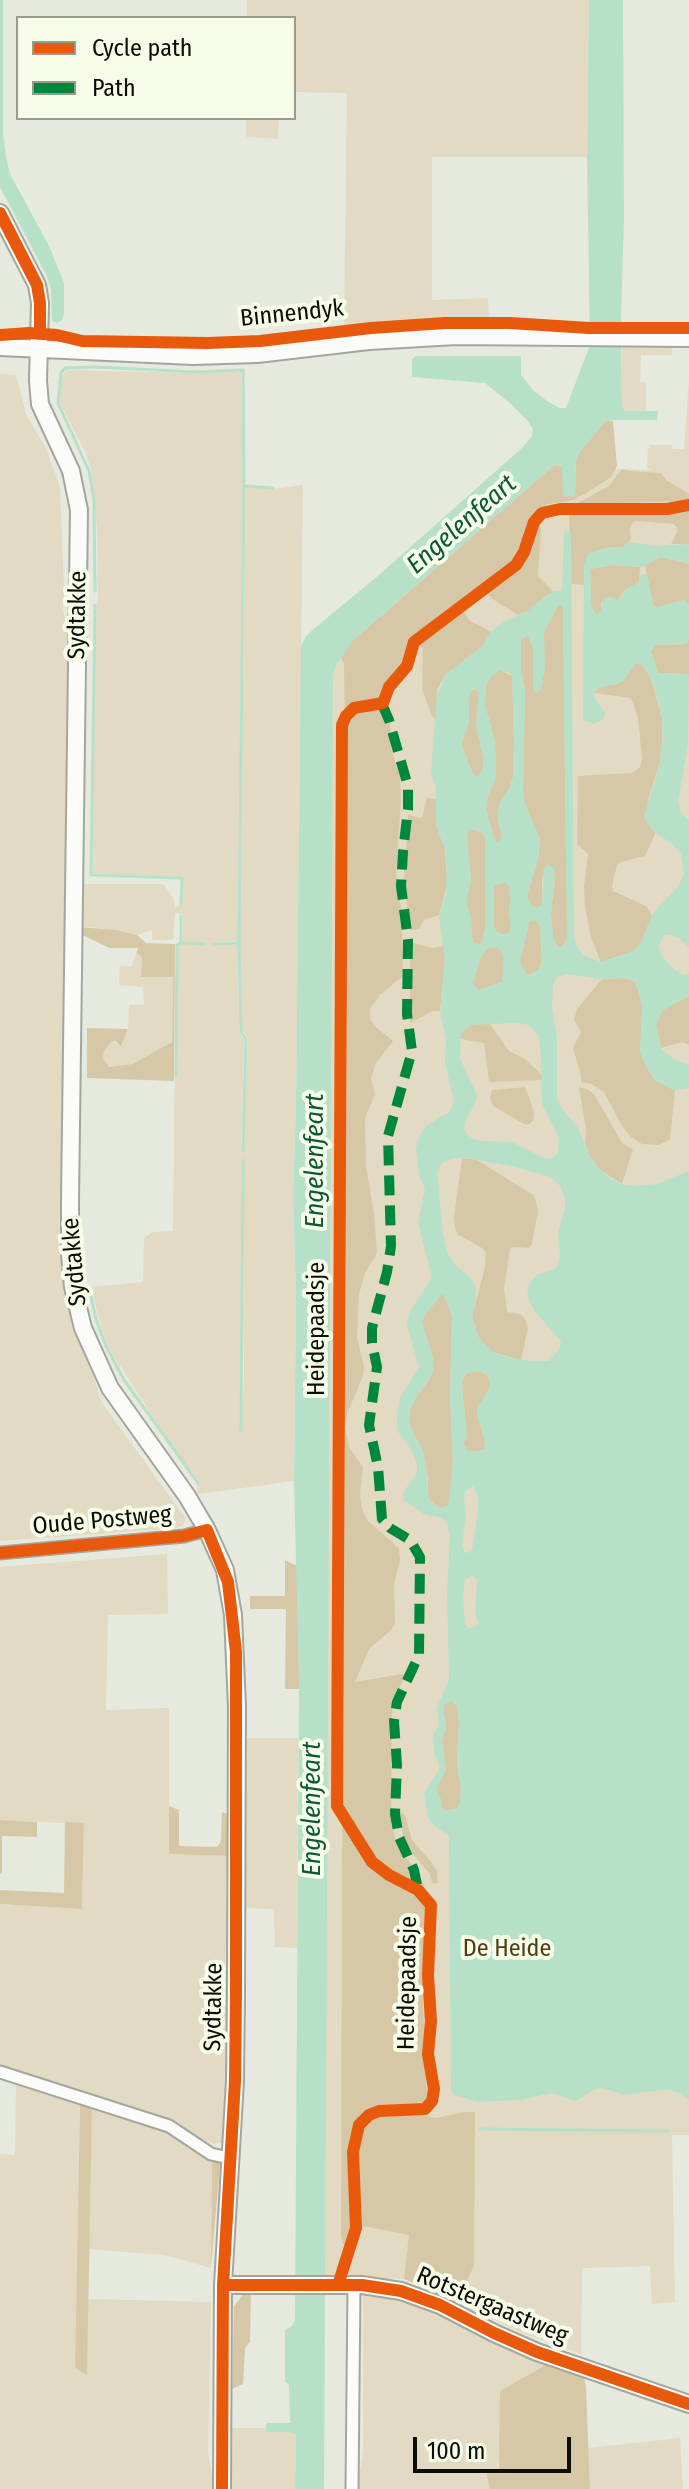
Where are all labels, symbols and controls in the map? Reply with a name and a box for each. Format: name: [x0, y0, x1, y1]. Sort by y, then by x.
legend: [16, 16, 296, 120]
text: Cycle path: [92, 34, 192, 62]
text: Path: [92, 74, 136, 102]
street label: Binnendyk: [239, 294, 345, 334]
water label: Engelenfeart: [401, 469, 523, 581]
street label: Sydtakke: [63, 570, 93, 660]
water label: Engelenfeart: [300, 1094, 332, 1228]
street label: Sydtakke: [57, 1217, 93, 1307]
street label: Heidepaadsje: [303, 1262, 331, 1396]
street label: Oude Postweg: [31, 1501, 173, 1541]
water label: Engelenfeart: [297, 1742, 329, 1876]
street label: Heidepaadsje: [392, 1916, 424, 2050]
park label: De Heide: [463, 1935, 551, 1963]
street label: Sydtakke: [199, 1962, 229, 2052]
street label: Rotstergaastweg: [412, 2261, 572, 2351]
scale bar: [417, 2421, 575, 2471]
text: 100 m: [427, 2437, 485, 2465]

